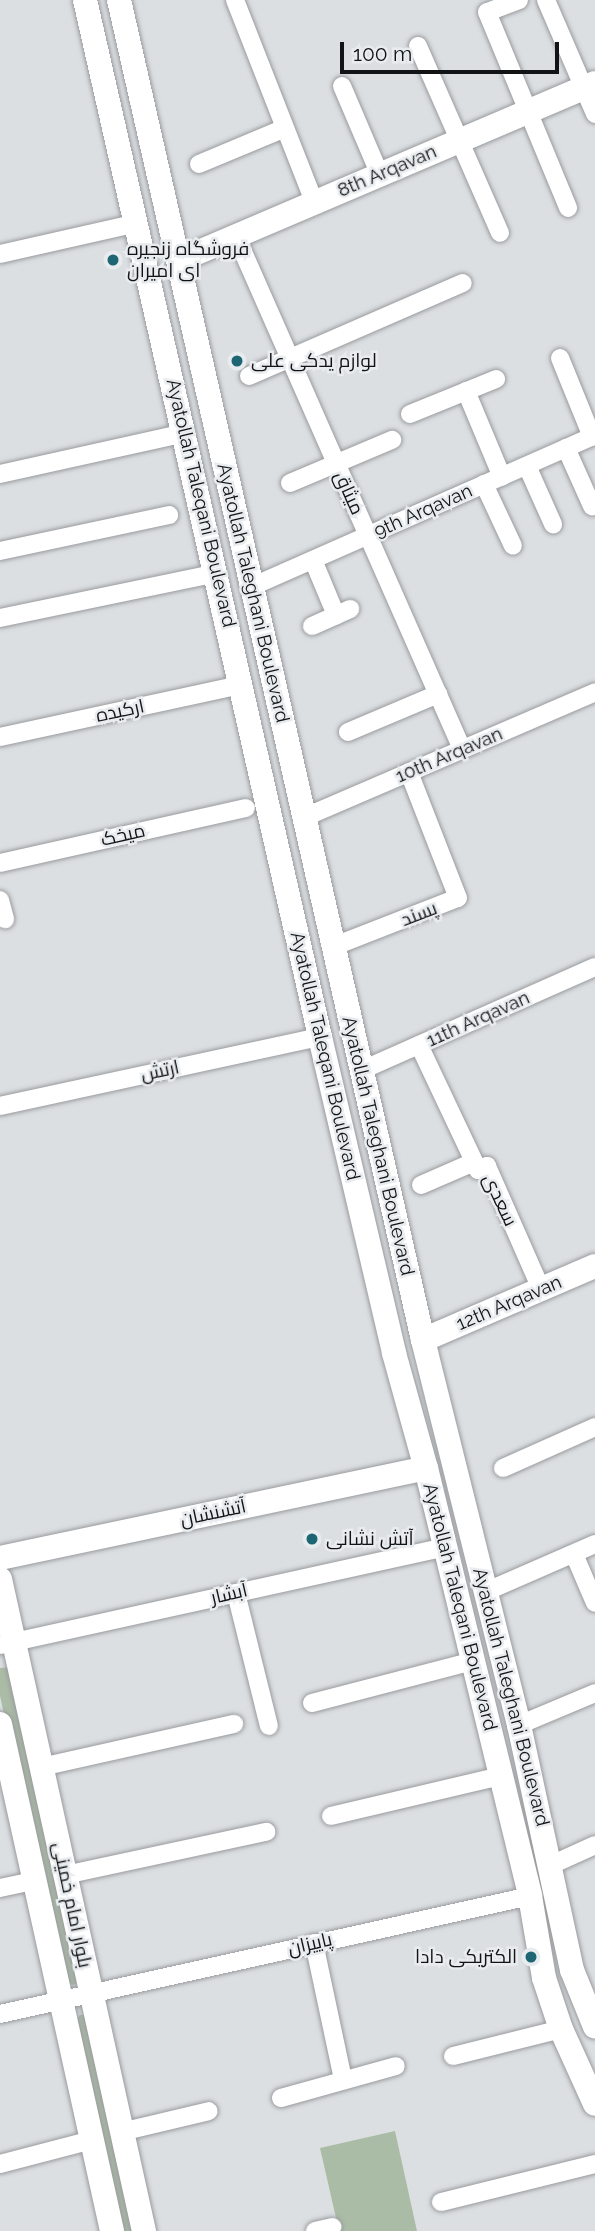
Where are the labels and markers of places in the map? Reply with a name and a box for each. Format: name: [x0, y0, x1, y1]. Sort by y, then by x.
place label: فروشگاه زنجیره ای امیران: [127, 238, 249, 282]
marker: فروشگاه زنجیره ای امیران: [105, 252, 121, 268]
place label: لوازم یدکی علی: [251, 350, 377, 372]
marker: لوازم یدکی علی: [229, 353, 245, 369]
place label: آتش نشانی: [326, 1528, 414, 1550]
marker: آتش نشانی: [304, 1531, 320, 1547]
place label: الکتریکی دادا: [415, 1946, 517, 1968]
marker: الکتریکی دادا: [523, 1949, 539, 1965]

